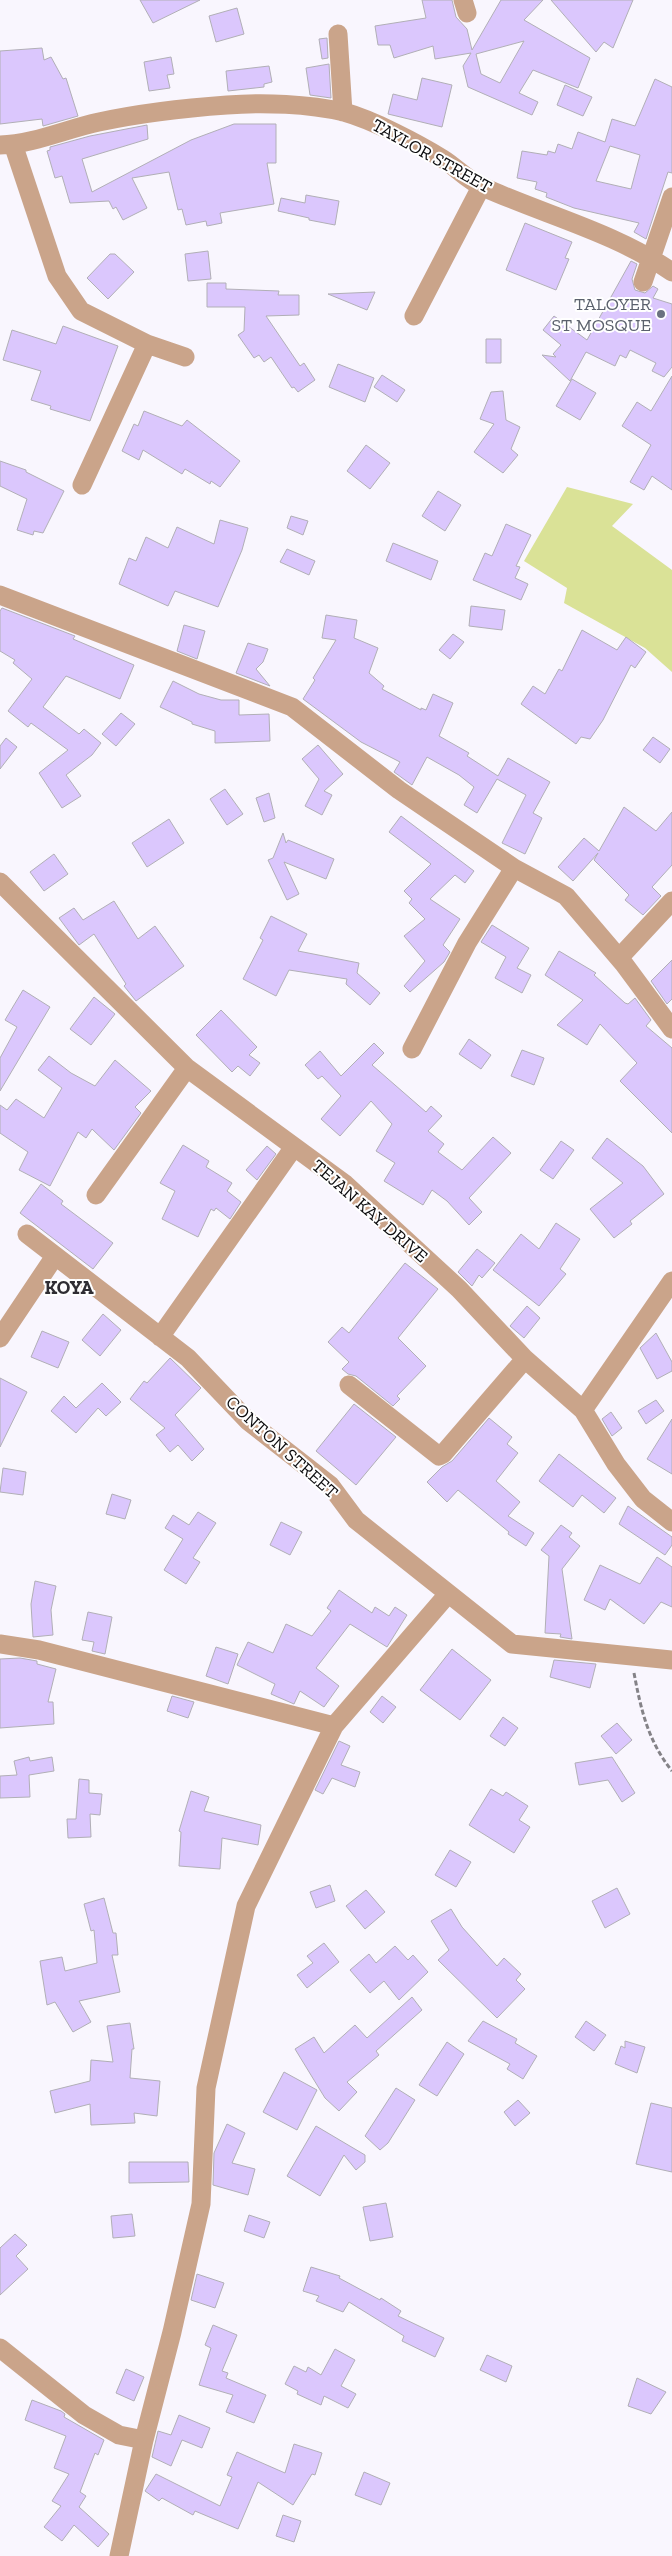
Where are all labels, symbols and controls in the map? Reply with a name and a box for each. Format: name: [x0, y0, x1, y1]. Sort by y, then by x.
street label: TAYLOR STREET: [368, 114, 496, 198]
place label: TALOYER ST MOSQUE: [552, 293, 651, 336]
marker: TALOYER ST MOSQUE: [655, 308, 667, 320]
street label: TEJAN KAY DRIVE: [308, 1155, 432, 1267]
district label: KOYA: [45, 1276, 94, 1299]
street label: CONTON STREET: [221, 1391, 343, 1503]

